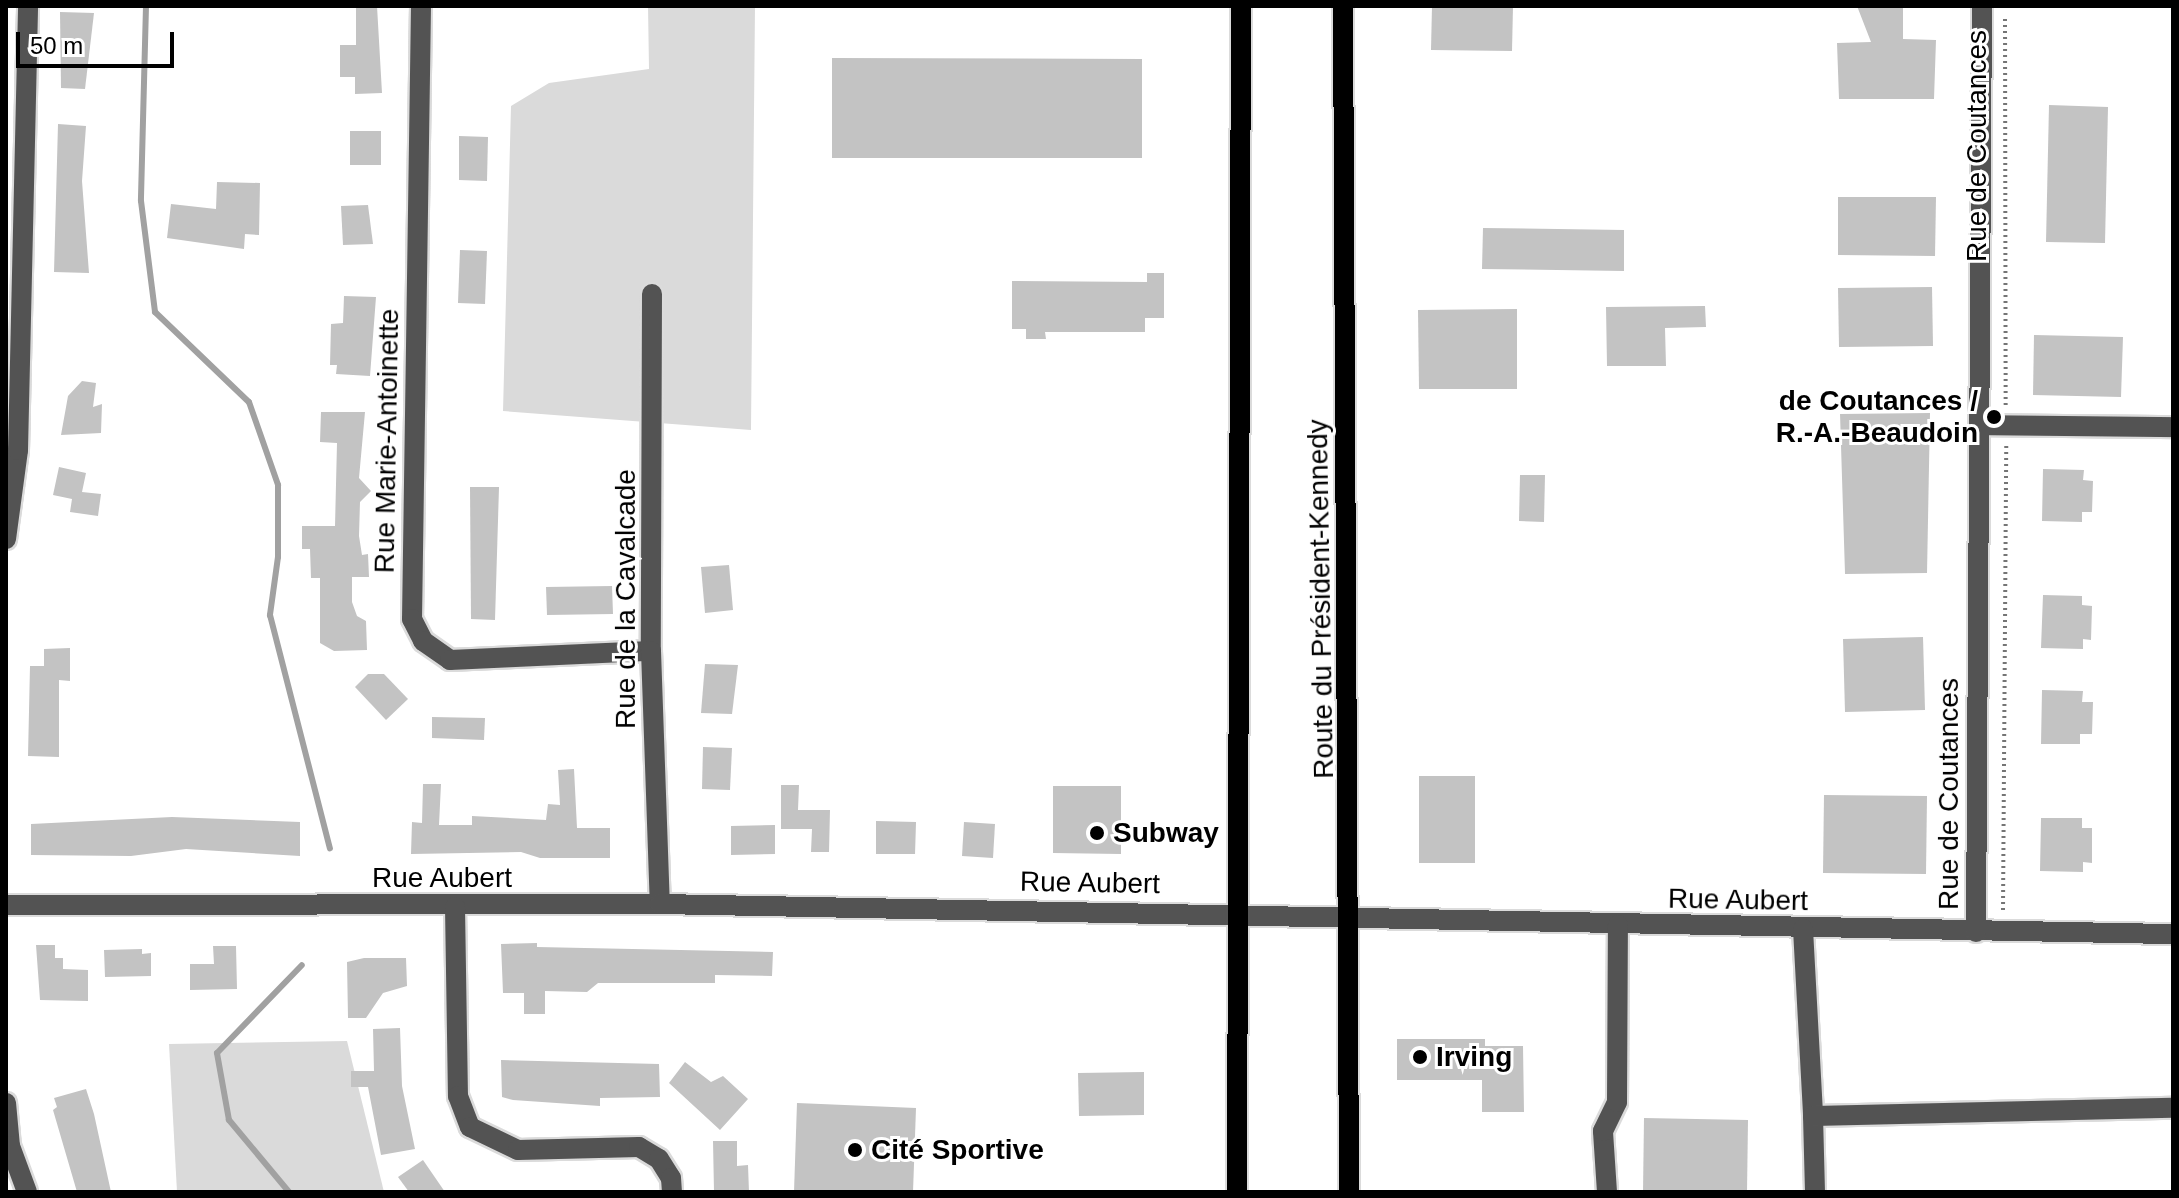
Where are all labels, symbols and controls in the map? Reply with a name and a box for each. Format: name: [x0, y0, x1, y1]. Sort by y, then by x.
scale bar: [20, 16, 178, 66]
street label: Rue de Coutances: [1960, 30, 1994, 262]
text: 50 m: [30, 32, 83, 59]
street label: Rue Marie-Antoinette: [368, 308, 406, 574]
place label: de Coutances / R.-A.-Beaudoin: [1776, 384, 1978, 450]
marker: de Coutances / R.-A.-Beaudoin: [1985, 408, 2003, 426]
street label: Route du Président-Kennedy: [1301, 419, 1341, 779]
street label: Rue de la Cavalcade: [609, 469, 643, 729]
street label: Rue de Coutances: [1932, 678, 1966, 910]
place label: Subway: [1113, 816, 1219, 850]
marker: Subway: [1088, 824, 1106, 842]
street label: Rue Aubert: [371, 861, 513, 895]
street label: Rue Aubert: [1019, 865, 1161, 901]
street label: Rue Aubert: [1667, 882, 1809, 918]
place label: Irving: [1436, 1040, 1512, 1074]
marker: Irving: [1411, 1048, 1429, 1066]
place label: Cité Sportive: [871, 1133, 1044, 1167]
marker: Cité Sportive: [846, 1141, 864, 1159]

